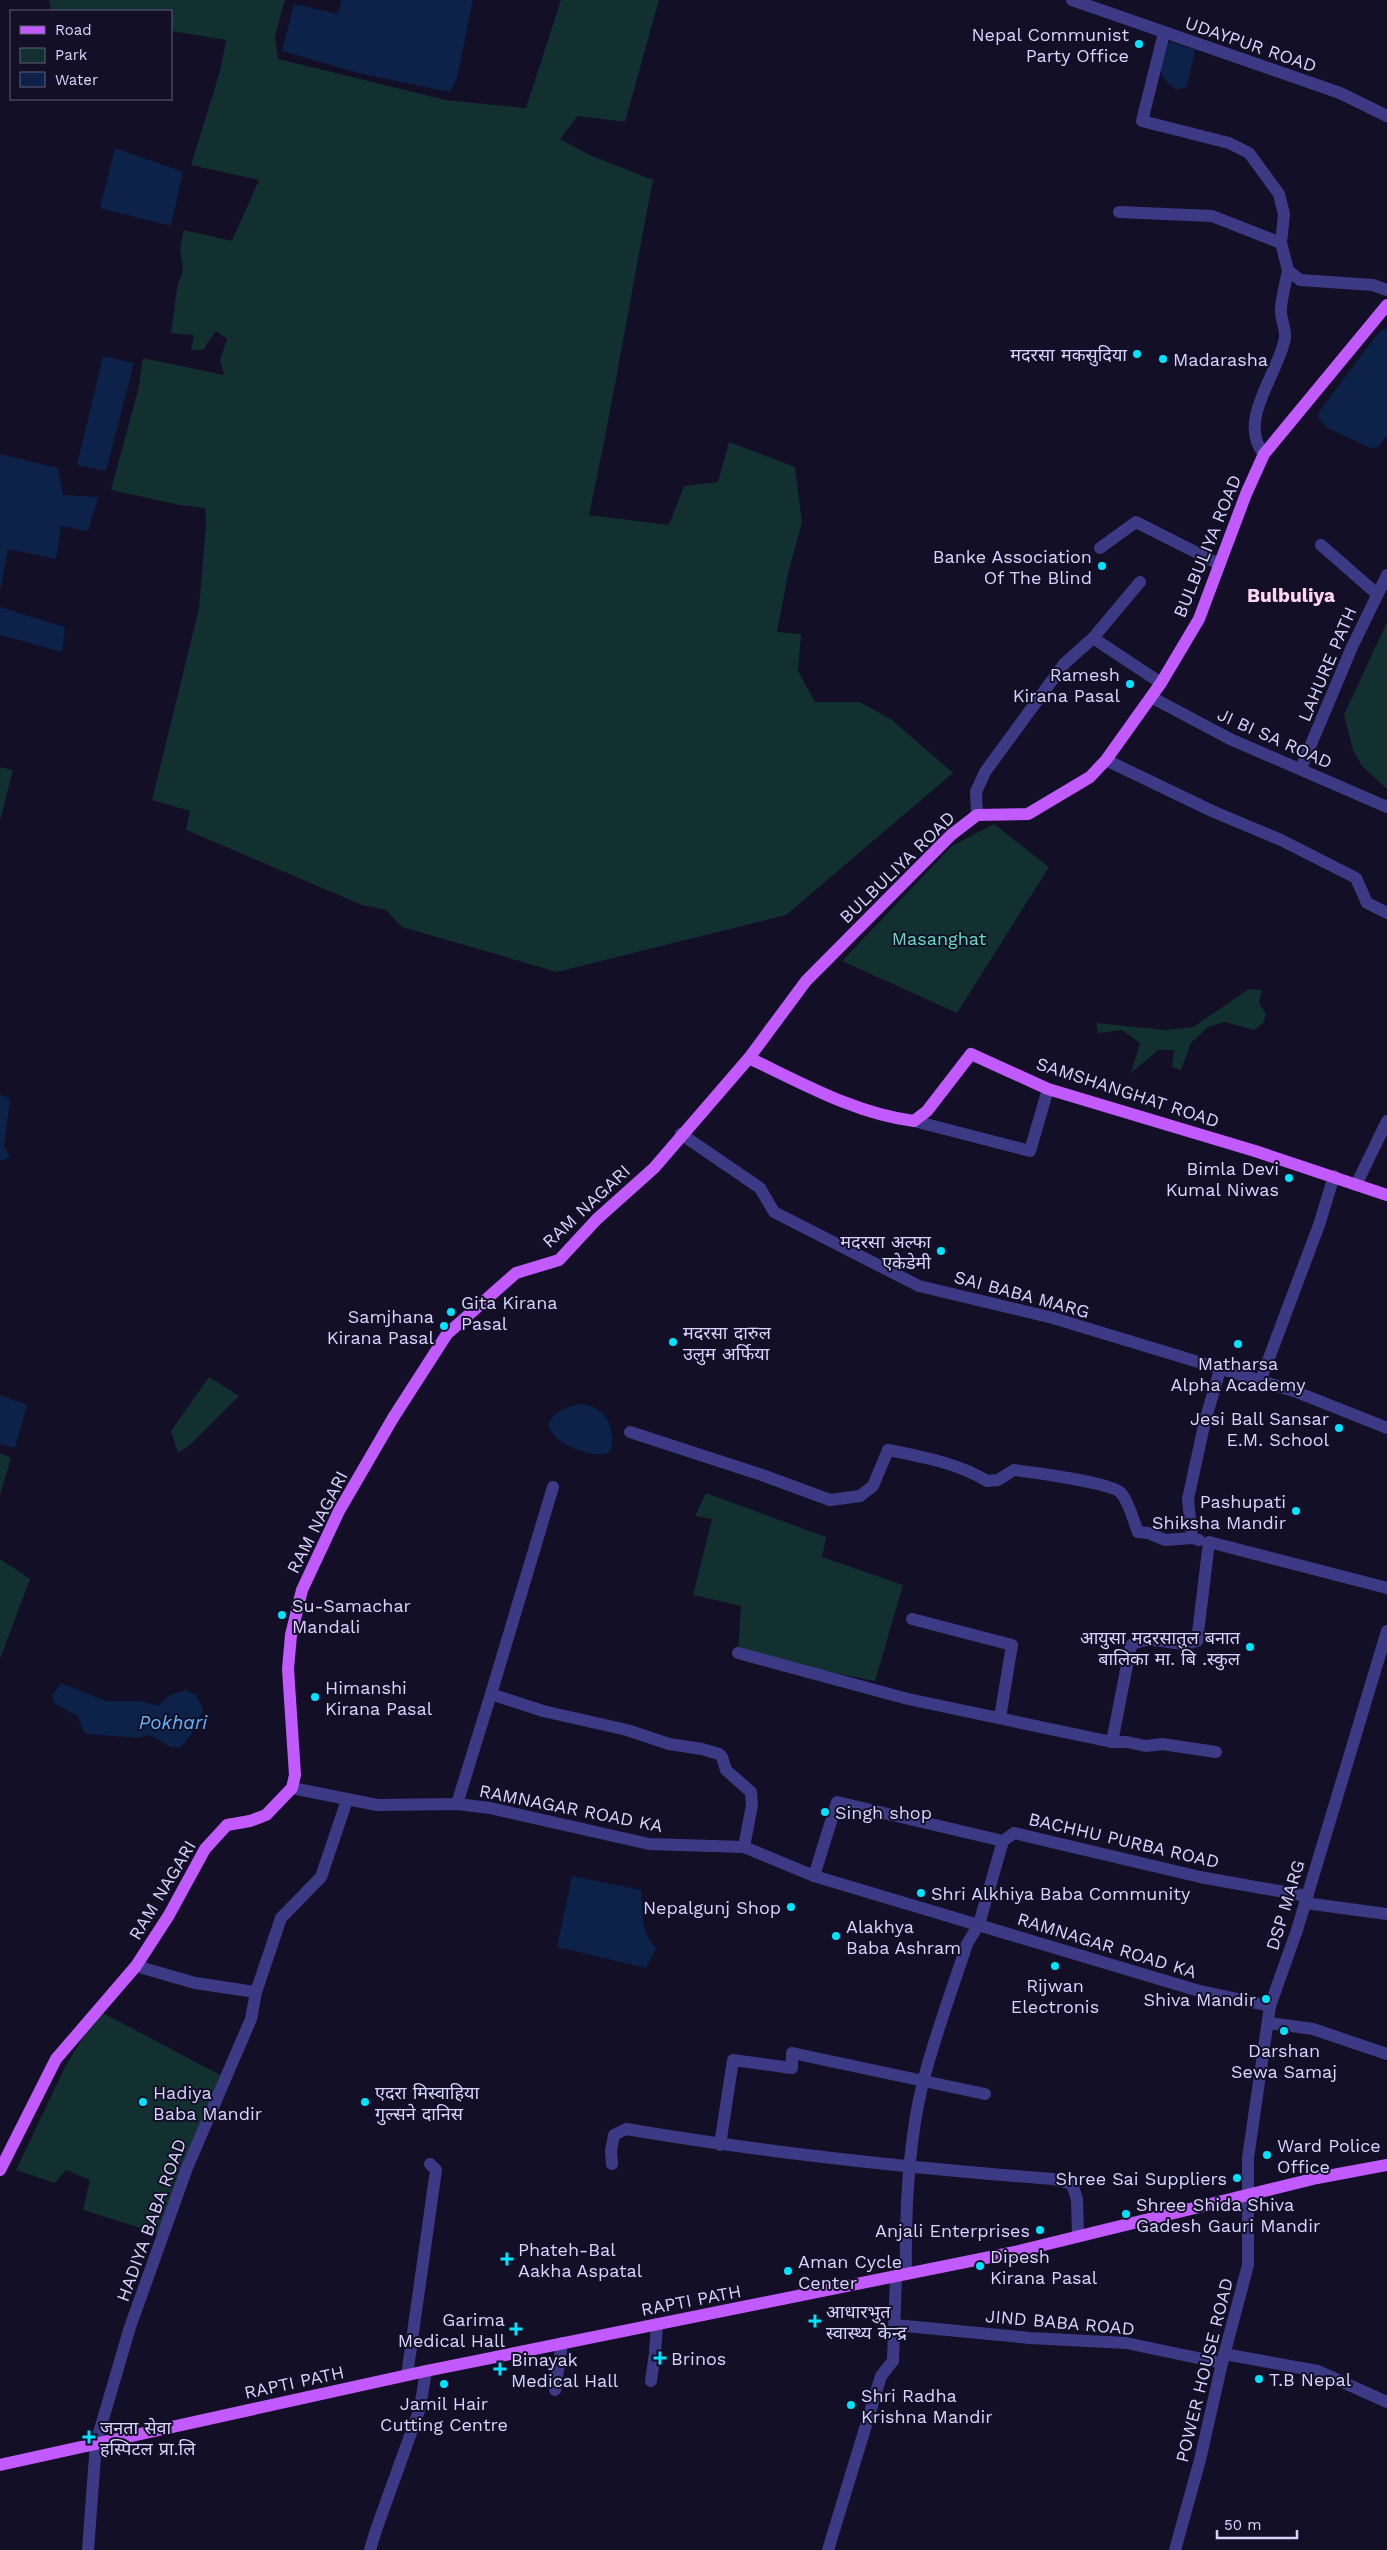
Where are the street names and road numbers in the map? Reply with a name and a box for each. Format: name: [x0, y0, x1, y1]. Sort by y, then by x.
street label: UDAYPUR ROAD: [1183, 12, 1319, 76]
street label: BULBULIYA ROAD: [1169, 472, 1245, 620]
street label: LAHURE PATH: [1293, 603, 1361, 725]
street label: JI BI SA ROAD: [1214, 703, 1336, 773]
street label: BULBULIYA ROAD: [835, 807, 959, 927]
street label: SAMSHANGHAT ROAD: [1034, 1052, 1222, 1132]
street label: RAM NAGARI: [538, 1160, 634, 1252]
street label: SAI BABA MARG: [952, 1266, 1092, 1322]
street label: RAM NAGARI: [282, 1467, 352, 1577]
street label: RAMNAGAR ROAD KA: [477, 1780, 665, 1836]
street label: BACHHU PURBA ROAD: [1027, 1808, 1221, 1872]
street label: RAM NAGARI: [124, 1836, 200, 1944]
street label: DSP MARG: [1261, 1857, 1309, 1953]
street label: RAMNAGAR ROAD KA: [1015, 1908, 1199, 1982]
street label: HADIYA BABA ROAD: [112, 2136, 190, 2304]
street label: POWER HOUSE ROAD: [1171, 2275, 1237, 2465]
street label: RAPTI PATH: [639, 2280, 743, 2320]
street label: JIND BABA ROAD: [984, 2305, 1136, 2339]
street label: RAPTI PATH: [242, 2361, 346, 2403]

